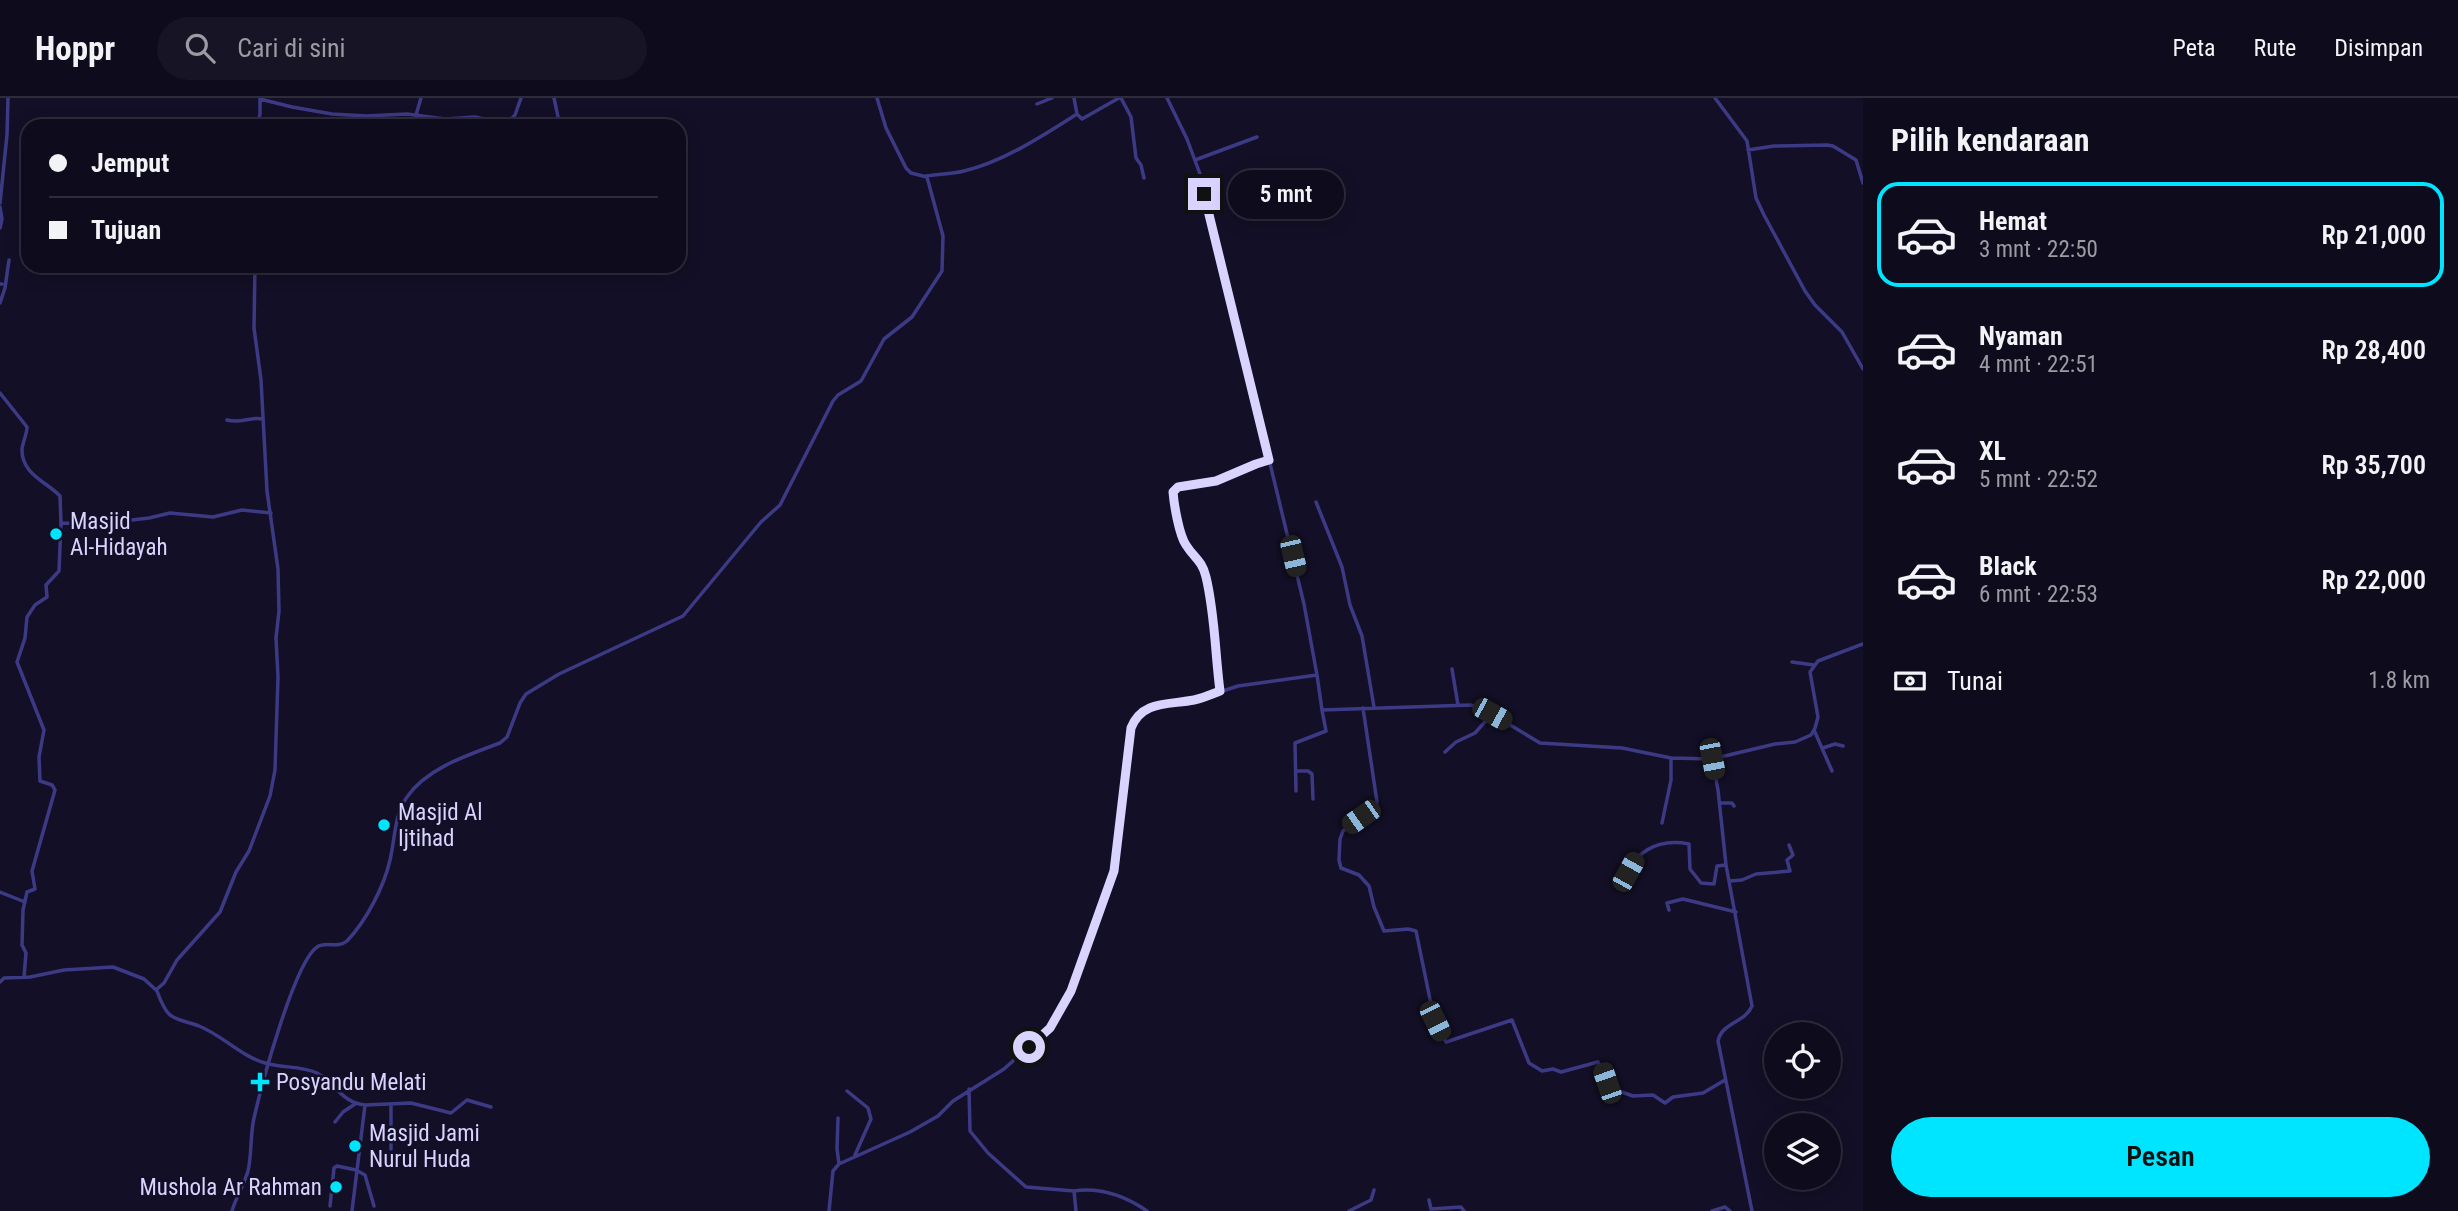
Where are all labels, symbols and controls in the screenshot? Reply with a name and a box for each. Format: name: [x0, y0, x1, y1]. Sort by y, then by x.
search box: [157, 17, 647, 80]
text: Hoppr: [35, 29, 115, 68]
icon: search: [181, 29, 219, 67]
text: Cari di sini: [237, 33, 346, 63]
text: Peta: [2173, 34, 2216, 62]
text: Rute: [2254, 34, 2296, 62]
text: Disimpan: [2334, 34, 2423, 62]
text: Pilih kendaraan: [1891, 121, 2090, 159]
text: Jemput: [91, 148, 169, 178]
callout: 5 mnt: [1228, 170, 1344, 218]
route end: [1188, 178, 1220, 210]
text: 5 mnt: [1260, 181, 1312, 208]
icon: car: [1895, 203, 1958, 266]
text: Hemat: [1979, 206, 2047, 236]
text: Tujuan: [91, 215, 161, 245]
text: Rp 21,000: [2321, 220, 2426, 250]
text: 3 mnt · 22:50: [1979, 236, 2098, 263]
icon: car: [1895, 318, 1958, 381]
text: Nyaman: [1979, 321, 2063, 351]
text: Rp 28,400: [2321, 335, 2426, 365]
text: 4 mnt · 22:51: [1979, 351, 2098, 378]
icon: car: [1895, 433, 1958, 496]
text: XL: [1979, 436, 2006, 466]
text: Rp 35,700: [2321, 450, 2426, 480]
text: 5 mnt · 22:52: [1979, 466, 2098, 493]
place label: Masjid Al-Hidayah: [70, 508, 168, 561]
marker: Masjid Al-Hidayah: [48, 526, 64, 542]
car: [1279, 533, 1308, 579]
icon: car: [1895, 548, 1958, 611]
text: Black: [1979, 551, 2037, 581]
text: Rp 22,000: [2321, 565, 2426, 595]
text: 6 mnt · 22:53: [1979, 581, 2098, 608]
icon: cash: [1891, 662, 1929, 700]
text: Tunai: [1947, 666, 2003, 696]
text: 1.8 km: [2368, 667, 2430, 694]
car: [1469, 695, 1516, 733]
car: [1698, 736, 1727, 782]
car: [1338, 796, 1385, 838]
place label: Masjid Al Ijtihad: [398, 799, 483, 852]
marker: Masjid Al Ijtihad: [376, 817, 392, 833]
car: [1609, 849, 1648, 895]
car: [1417, 998, 1454, 1044]
map controls: [1764, 1022, 1841, 1190]
button: locate: [1764, 1022, 1841, 1099]
route start: [1013, 1031, 1045, 1063]
car: [1591, 1060, 1624, 1106]
place label: Posyandu Melati: [276, 1069, 427, 1096]
marker: Posyandu Melati: [250, 1072, 270, 1092]
button: layers: [1764, 1113, 1841, 1190]
button: Pesan: [1891, 1117, 2430, 1197]
place label: Masjid Jami Nurul Huda: [369, 1120, 480, 1173]
marker: Masjid Jami Nurul Huda: [347, 1138, 363, 1154]
place label: Mushola Ar Rahman: [139, 1174, 322, 1201]
marker: Mushola Ar Rahman: [328, 1179, 344, 1195]

